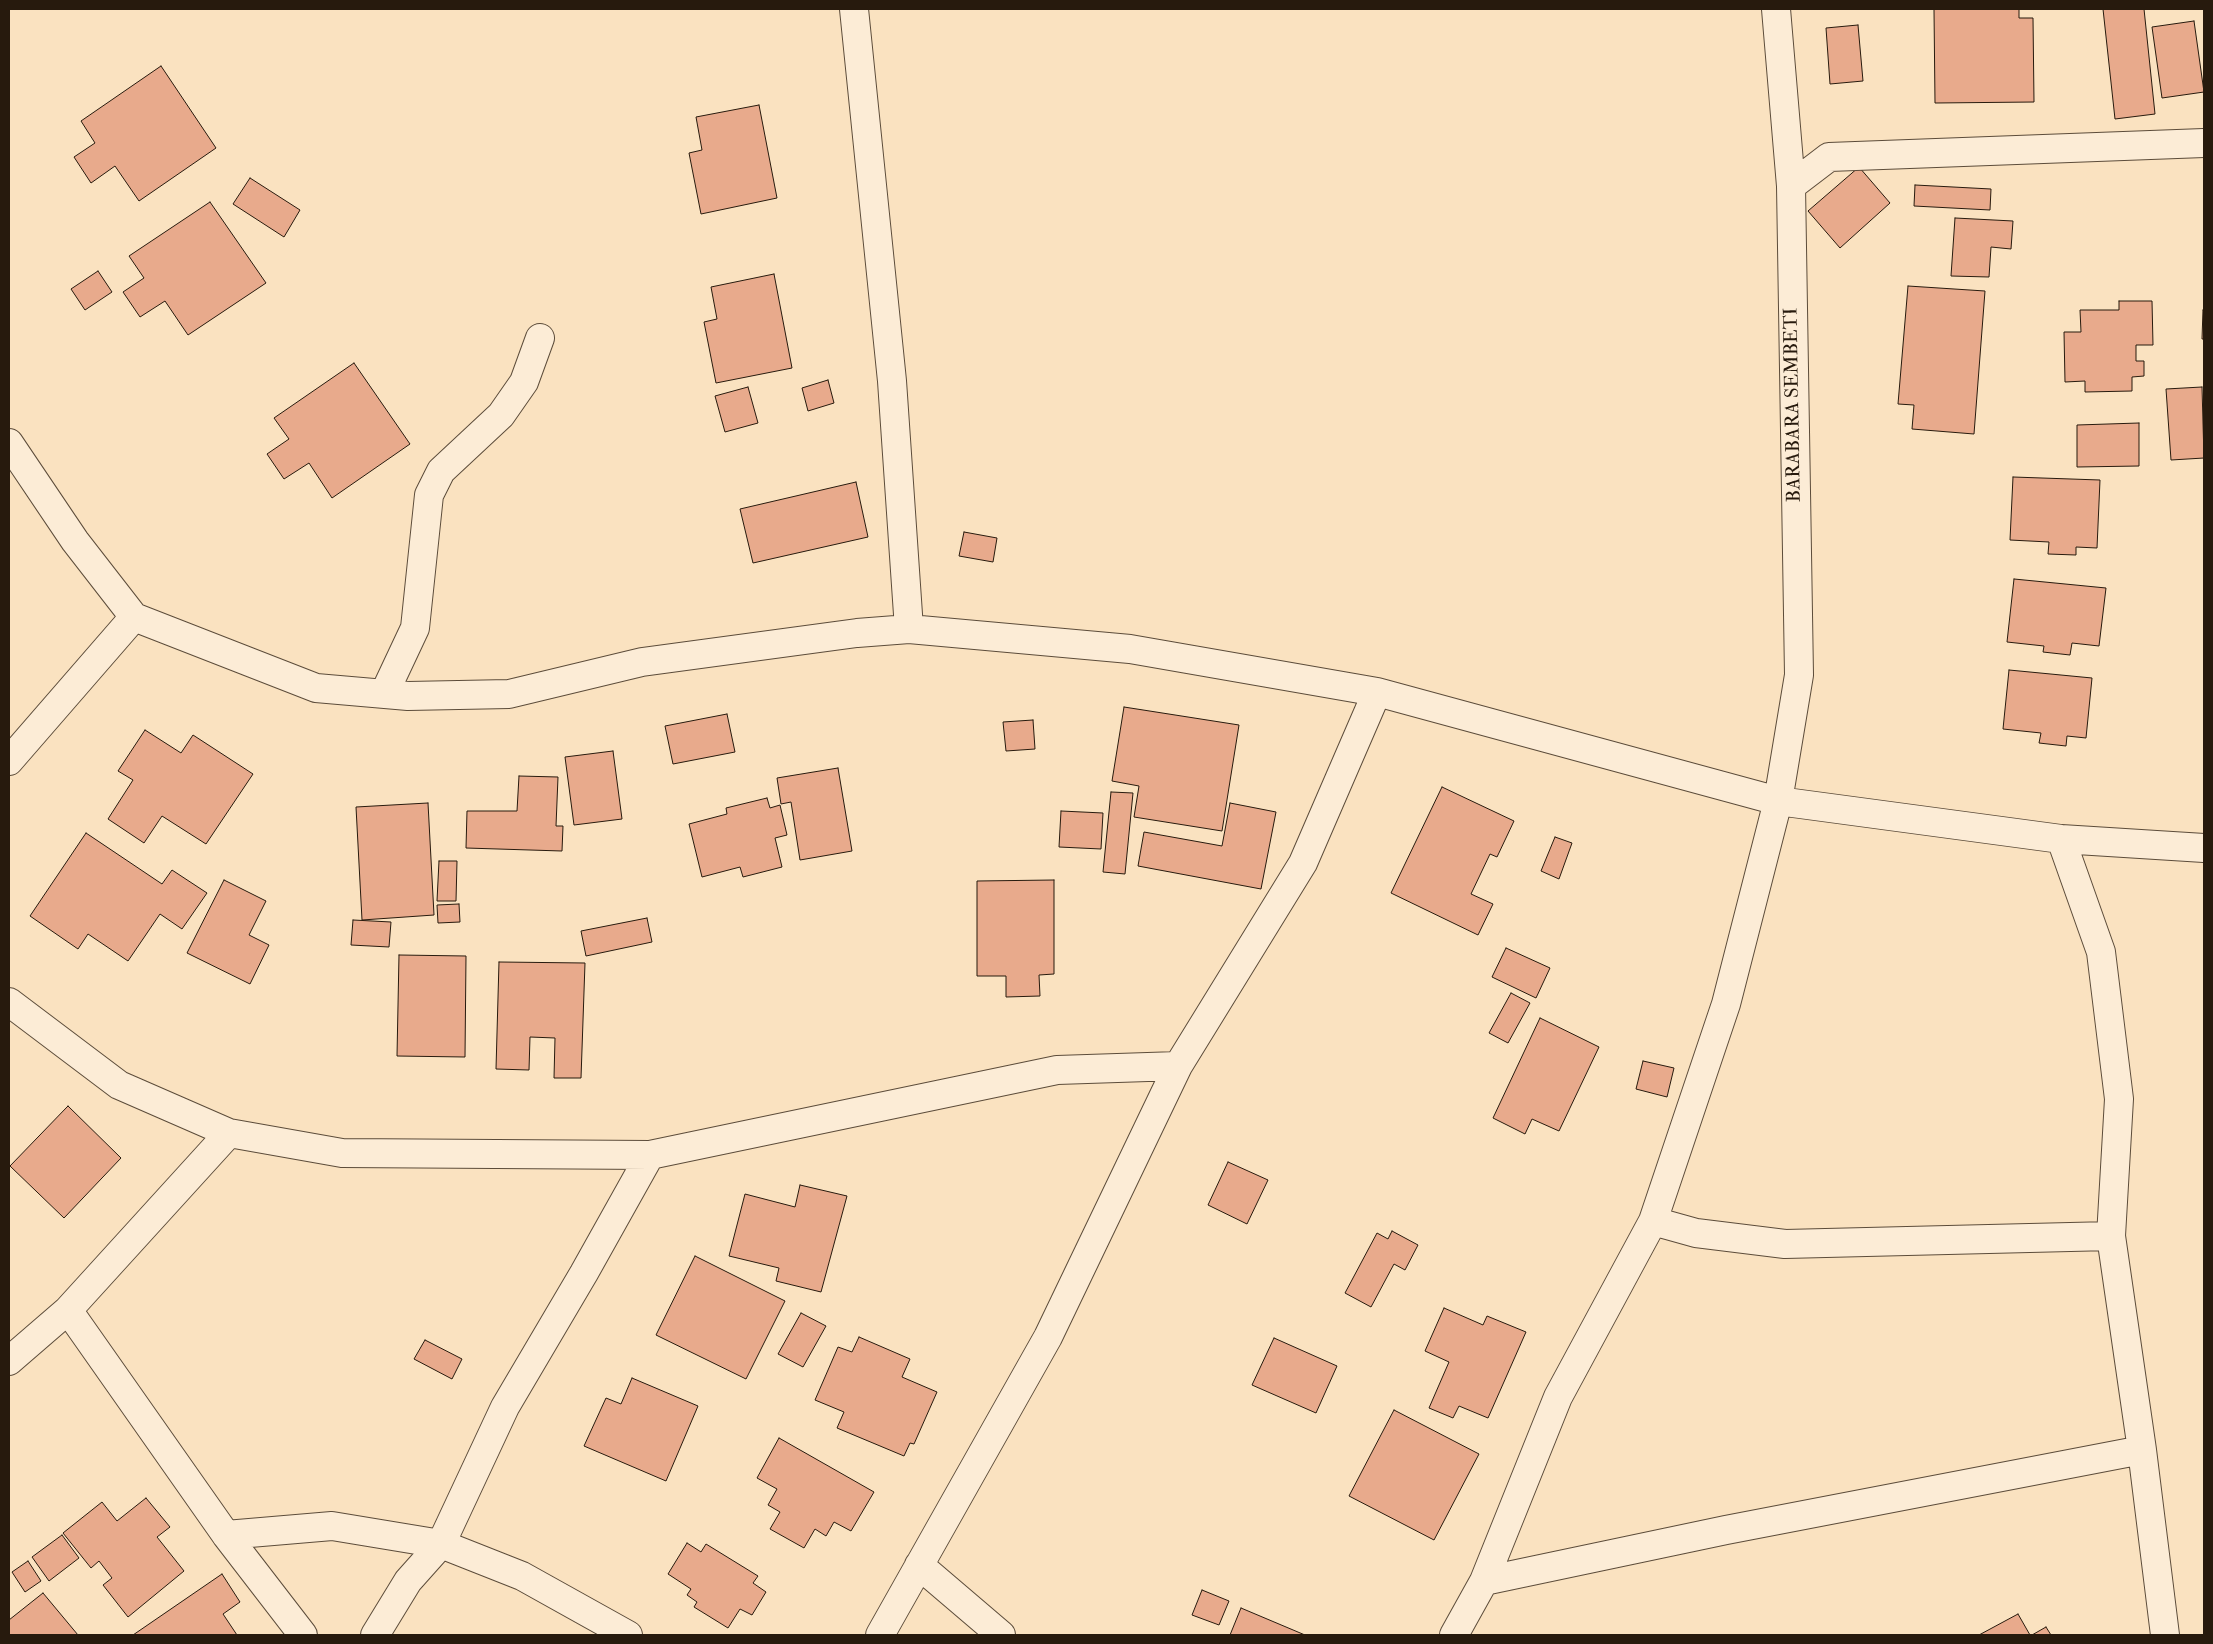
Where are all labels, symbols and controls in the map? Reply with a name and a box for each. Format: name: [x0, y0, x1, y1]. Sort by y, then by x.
street label: BARABARA SEMBETI: [1781, 307, 1807, 503]

